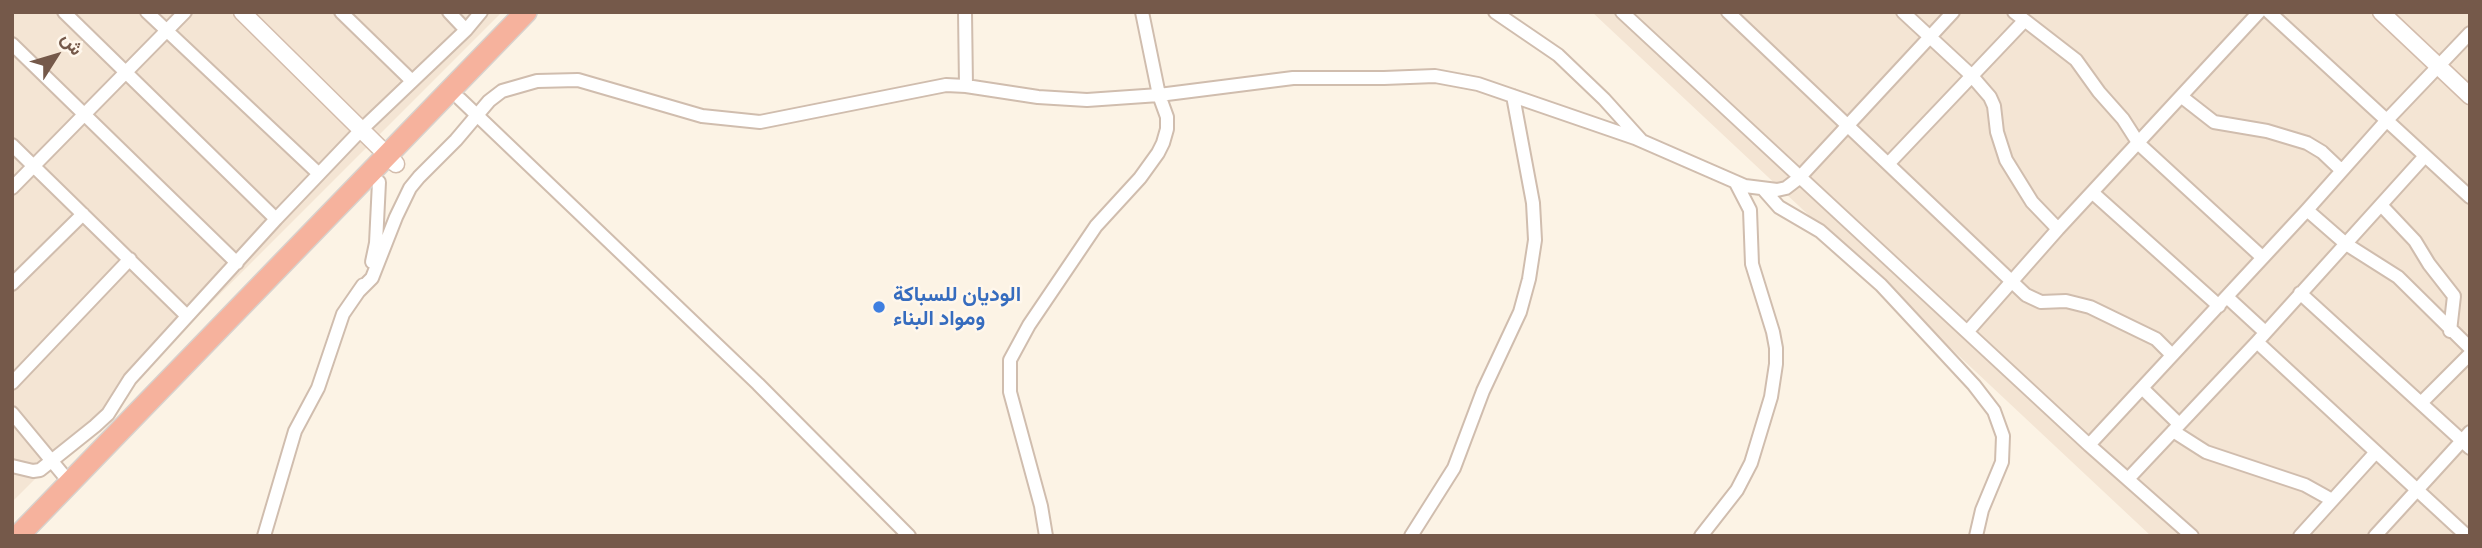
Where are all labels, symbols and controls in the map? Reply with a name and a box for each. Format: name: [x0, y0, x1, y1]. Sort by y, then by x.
north arrow: [21, 21, 91, 91]
text: ش: [57, 28, 88, 59]
place label: الوديان للسباكة ومواد البناء: [893, 282, 1021, 332]
marker: الوديان للسباكة ومواد البناء: [871, 299, 887, 315]

